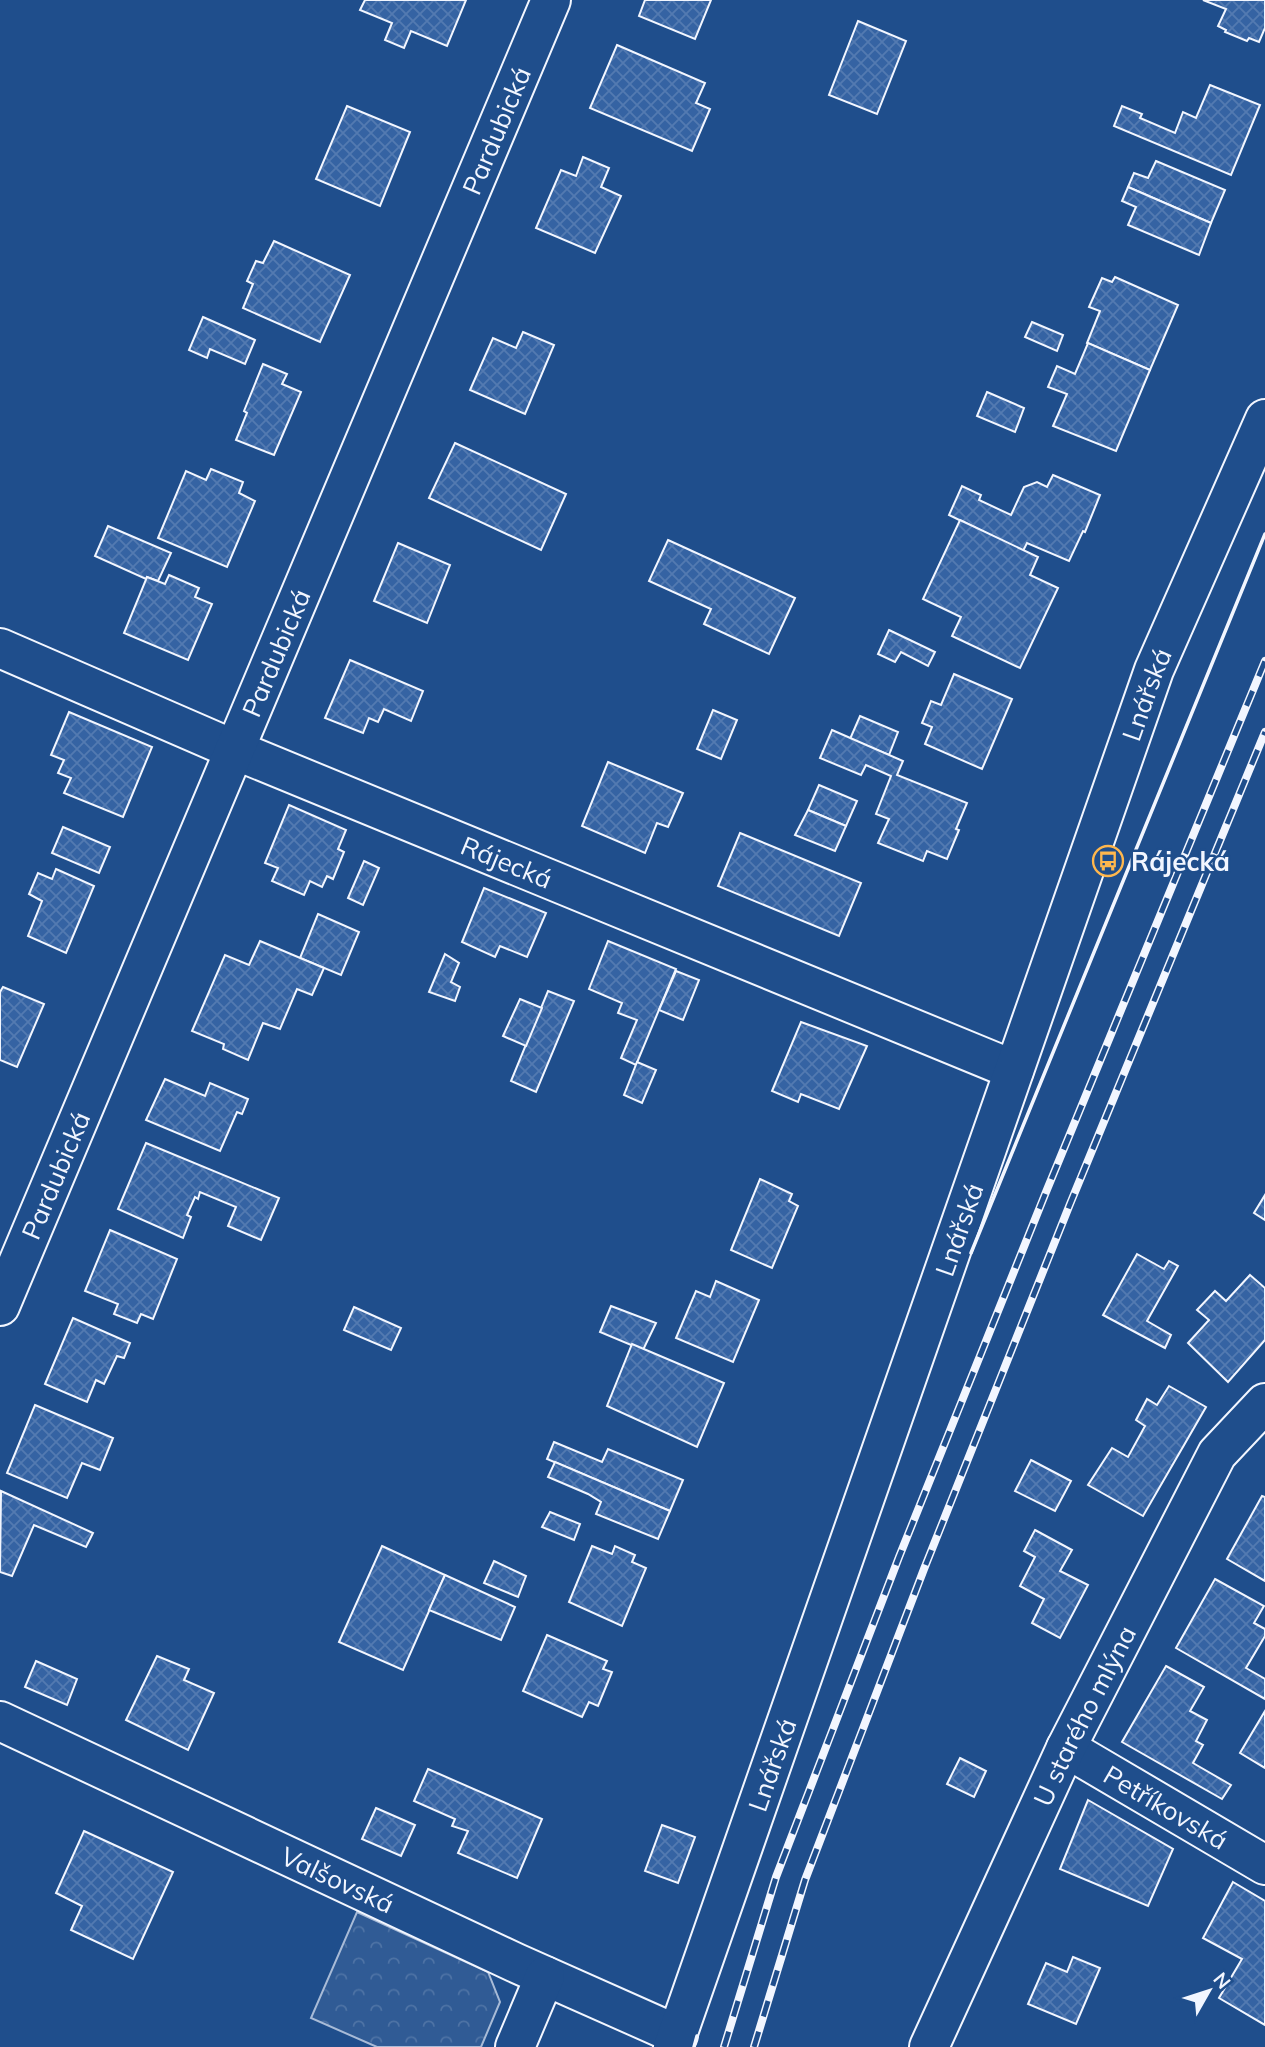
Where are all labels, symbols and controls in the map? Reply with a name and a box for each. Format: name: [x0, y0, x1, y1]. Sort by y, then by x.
street label: Pardubická: [454, 62, 538, 199]
street label: Pardubická: [234, 584, 317, 722]
street label: Lnářská: [1114, 643, 1178, 745]
street label: Rájecká: [456, 828, 557, 895]
bus stop icon: Rájecká: [1091, 844, 1125, 878]
place label: Rájecká: [1131, 845, 1230, 878]
street label: Pardubická: [14, 1106, 97, 1244]
street label: Lnářská: [927, 1179, 990, 1280]
street label: U starého mlýna: [1025, 1620, 1143, 1811]
street label: Lnářská: [740, 1714, 803, 1816]
street label: Petříkovská: [1098, 1757, 1234, 1856]
street label: Valšovská: [276, 1839, 400, 1920]
north arrow: [1174, 1956, 1244, 2026]
text: N: [1208, 1967, 1236, 1993]

